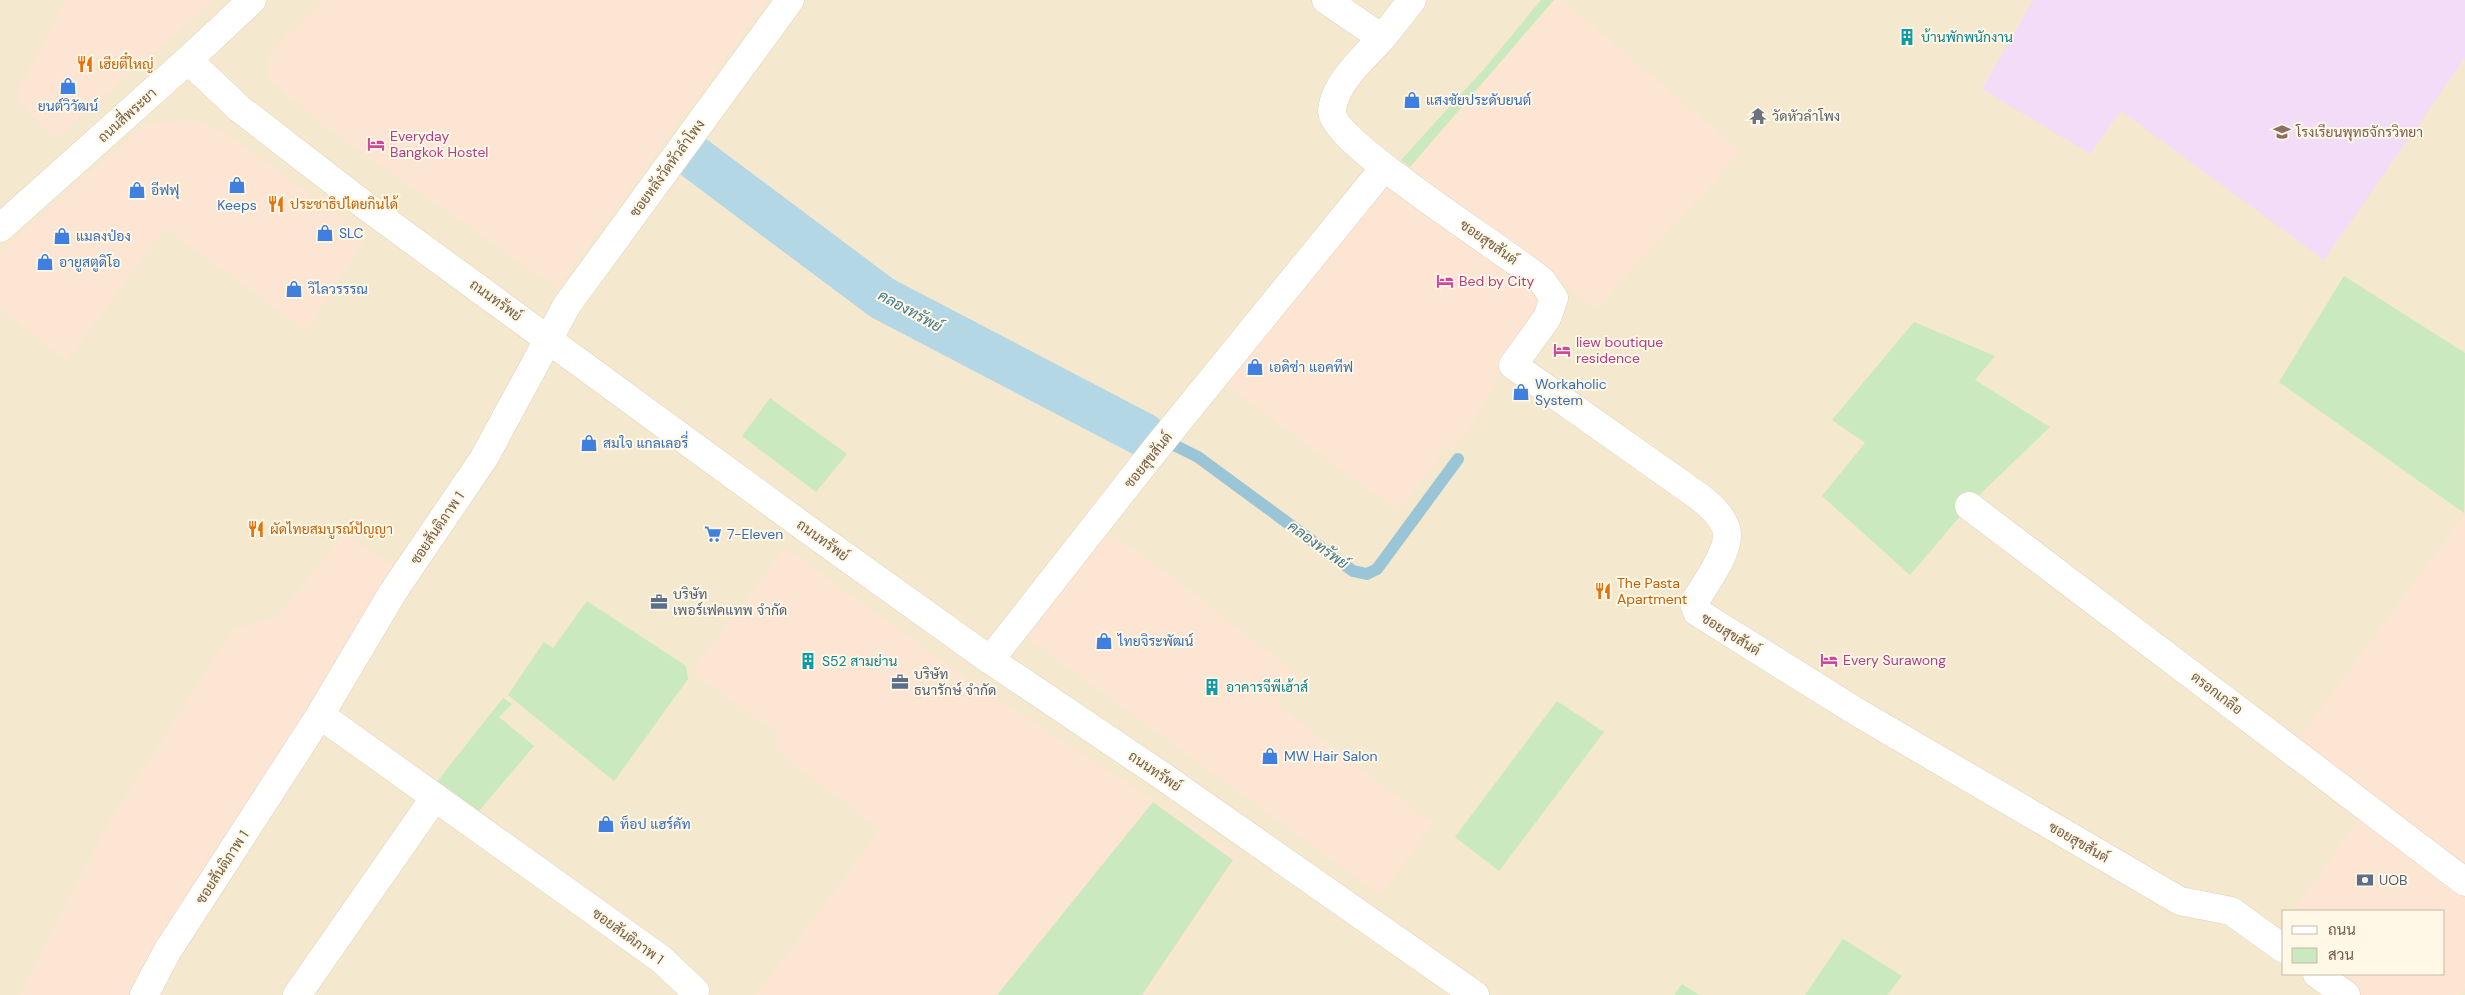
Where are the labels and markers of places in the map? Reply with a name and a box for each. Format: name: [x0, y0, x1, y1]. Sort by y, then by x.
building icon: บ้านพักพนักงาน: [1897, 27, 1917, 47]
place label: บ้านพักพนักงาน: [1921, 28, 2013, 46]
place label: เฮียตี๋ใหญ่: [99, 52, 154, 73]
restaurant icon: เฮียตี๋ใหญ่: [75, 54, 95, 74]
shop icon: ยนต์วิวัฒน์: [58, 76, 78, 96]
shop icon: แสงชัยประดับยนต์: [1402, 90, 1422, 110]
place label: แสงชัยประดับยนต์: [1426, 91, 1531, 109]
place label: ยนต์วิวัฒน์: [38, 97, 98, 115]
temple icon: วัดหัวลำโพง: [1748, 106, 1768, 126]
place label: วัดหัวลำโพง: [1772, 107, 1840, 125]
school or university icon: โรงเรียนพุทธจักรวิทยา: [2272, 122, 2292, 142]
place label: โรงเรียนพุทธจักรวิทยา: [2295, 123, 2423, 142]
place label: Everyday Bangkok Hostel: [390, 127, 488, 161]
hotel icon: Everyday Bangkok Hostel: [366, 134, 386, 154]
shop icon: Keeps: [227, 175, 247, 195]
shop icon: อีฟฟุ: [127, 180, 147, 200]
place label: อีฟฟุ: [151, 181, 179, 200]
restaurant icon: ประชาธิปไตยกินได้: [266, 194, 286, 214]
place label: ประชาธิปไตยกินได้: [290, 195, 399, 213]
place label: Keeps: [217, 196, 257, 214]
shop icon: SLC: [315, 223, 335, 243]
place label: SLC: [339, 224, 364, 242]
shop icon: แมลงป่อง: [52, 226, 72, 246]
place label: แมลงป่อง: [76, 227, 131, 245]
shop icon: อายูสตูดิโอ: [35, 252, 55, 272]
place label: อายูสตูดิโอ: [59, 253, 120, 272]
hotel icon: Bed by City: [1435, 271, 1455, 291]
place label: Bed by City: [1459, 272, 1534, 290]
shop icon: วิไลวรรรณ: [284, 279, 304, 299]
place label: วิไลวรรรณ: [307, 280, 368, 298]
place label: liew boutique residence: [1576, 333, 1663, 367]
hotel icon: liew boutique residence: [1552, 340, 1572, 360]
shop icon: เอดิซ่า แอคทีฟ: [1245, 357, 1265, 377]
place label: เอดิซ่า แอคทีฟ: [1269, 358, 1353, 376]
place label: Workaholic System: [1535, 375, 1607, 409]
shop icon: Workaholic System: [1511, 382, 1531, 402]
place label: สมใจ แกลเลอรี่: [603, 431, 688, 452]
shop icon: สมใจ แกลเลอรี่: [579, 433, 599, 453]
restaurant icon: ผัดไทยสมบูรณ์ปัญญา: [246, 519, 266, 539]
place label: ผัดไทยสมบูรณ์ปัญญา: [270, 520, 393, 539]
supermarket icon: 7-Eleven: [703, 524, 723, 544]
place label: 7-Eleven: [727, 525, 783, 543]
place label: The Pasta Apartment: [1617, 574, 1687, 608]
restaurant icon: The Pasta Apartment: [1593, 581, 1613, 601]
place label: บริษัท เพอร์เฟคแทพ จำกัด: [673, 585, 787, 619]
office icon: บริษัท เพอร์เฟคแทพ จำกัด: [649, 592, 669, 612]
shop icon: ไทยจิระพัฒน์: [1094, 631, 1114, 651]
place label: ไทยจิระพัฒน์: [1117, 632, 1193, 650]
hotel icon: Every Surawong: [1819, 650, 1839, 670]
building icon: S52 สามย่าน: [798, 651, 818, 671]
place label: Every Surawong: [1843, 651, 1946, 669]
place label: S52 สามย่าน: [822, 652, 898, 670]
place label: บริษัท ธนารักษ์ จำกัด: [914, 665, 996, 699]
office icon: บริษัท ธนารักษ์ จำกัด: [890, 672, 910, 692]
building icon: อาคารจีพีเฮ้าส์: [1202, 677, 1222, 697]
place label: อาคารจีพีเฮ้าส์: [1226, 678, 1308, 696]
shop icon: MW Hair Salon: [1260, 746, 1280, 766]
place label: MW Hair Salon: [1284, 747, 1378, 765]
shop icon: ท็อป แฮร์คัท: [596, 814, 616, 834]
place label: ท็อป แฮร์คัท: [620, 815, 691, 833]
bank icon: UOB: [2355, 870, 2375, 890]
place label: UOB: [2379, 871, 2407, 889]

